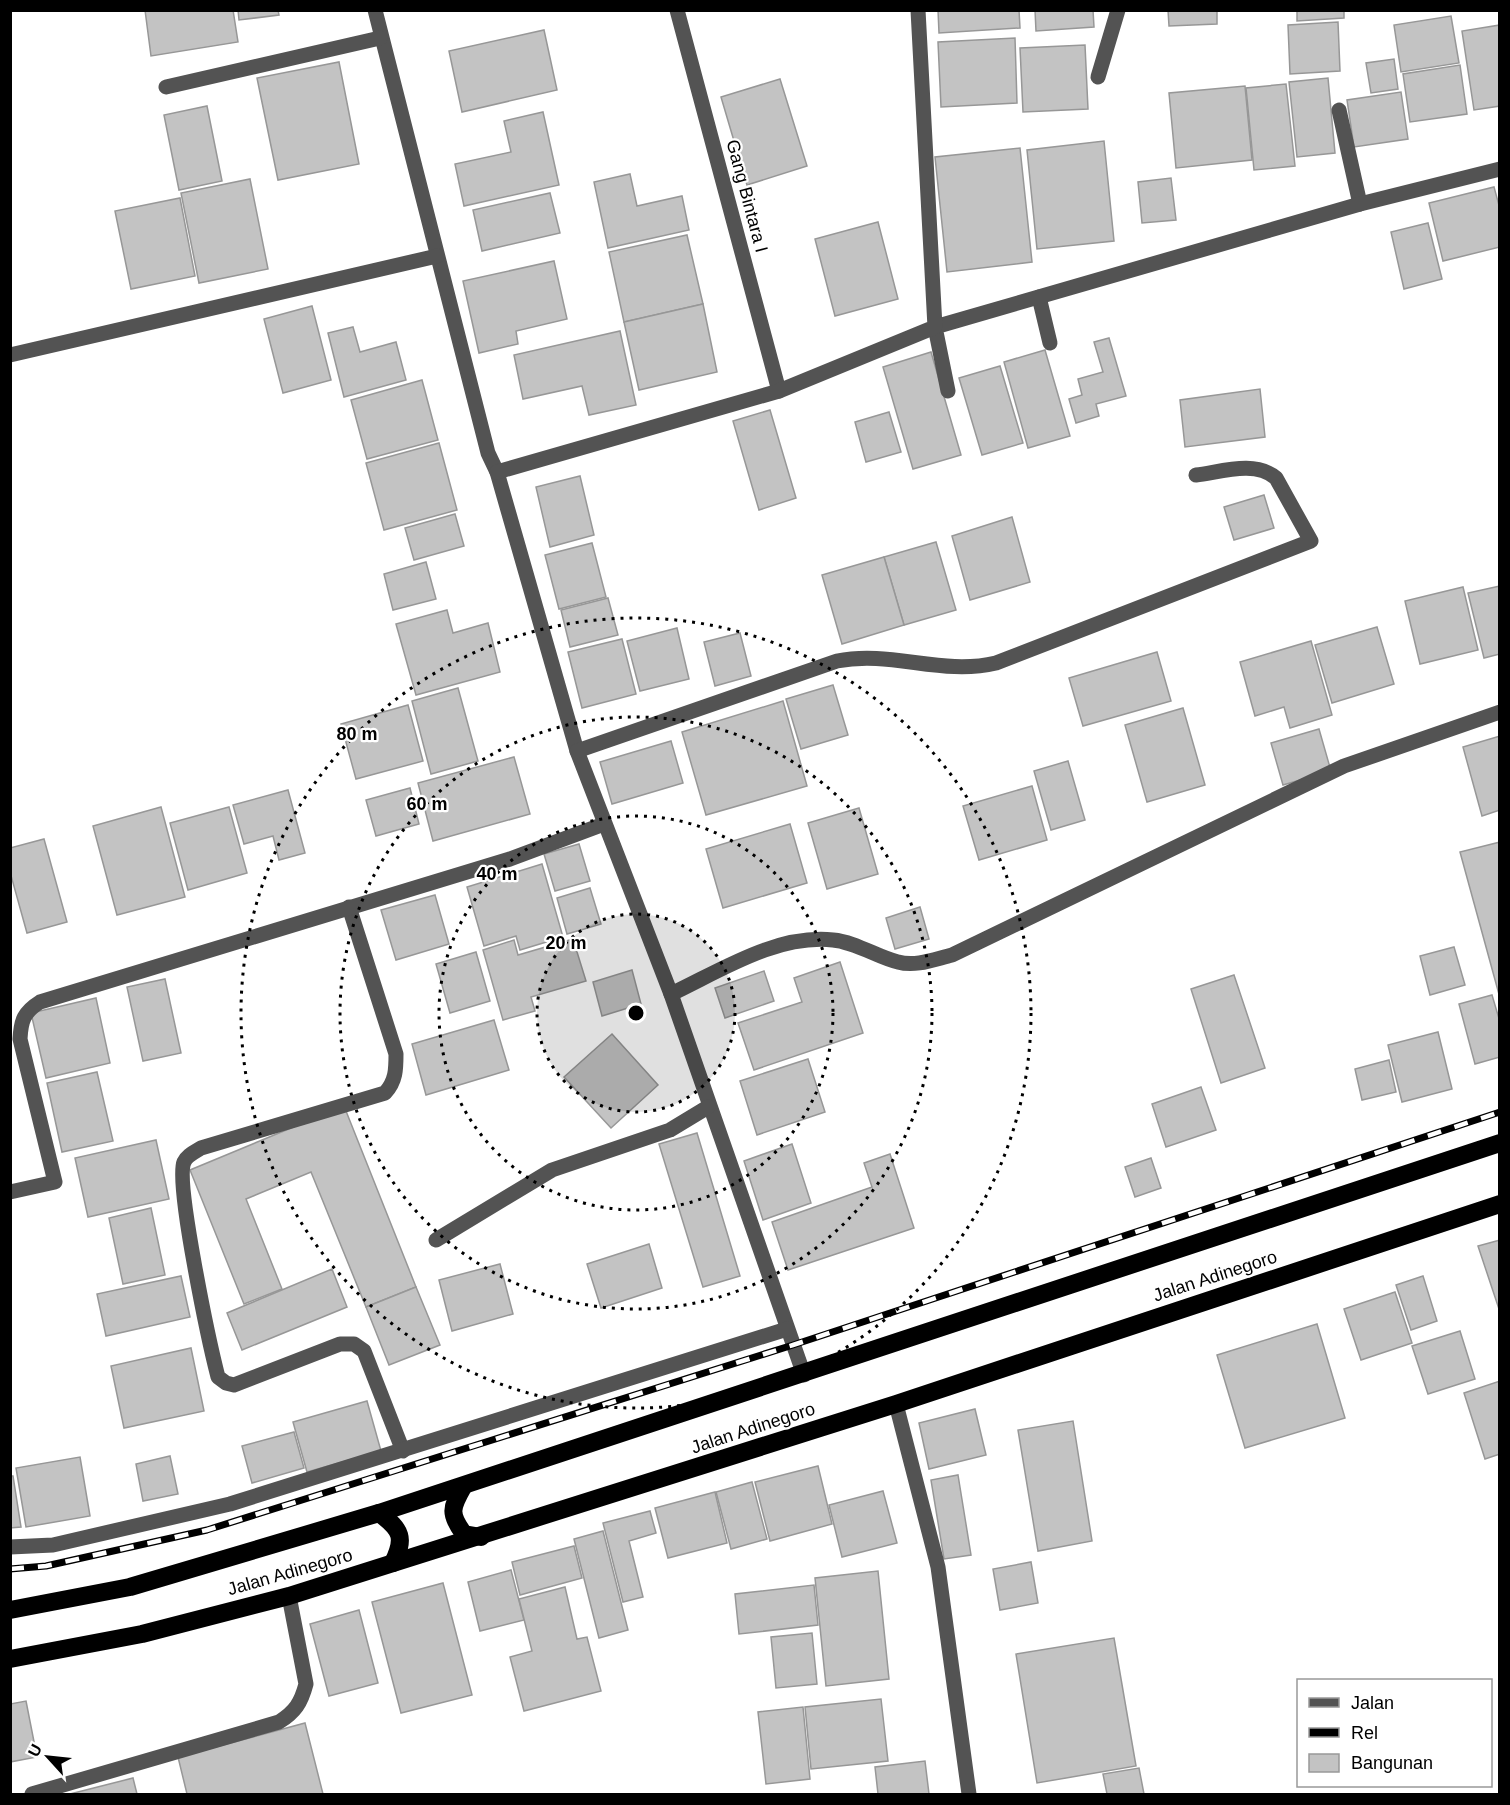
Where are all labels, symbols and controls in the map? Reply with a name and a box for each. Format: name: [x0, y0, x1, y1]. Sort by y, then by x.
street label: Gang Bintara I: [722, 137, 772, 255]
text: 80 m: [336, 724, 378, 744]
text: 60 m: [406, 794, 448, 814]
text: 40 m: [476, 864, 518, 884]
text: 20 m: [545, 933, 587, 953]
centre of rings: [626, 1003, 646, 1023]
street label: Jalan Adinegoro: [1151, 1247, 1279, 1305]
street label: Jalan Adinegoro: [689, 1399, 817, 1457]
street label: Jalan Adinegoro: [225, 1545, 355, 1599]
legend: [1297, 1679, 1492, 1787]
text: Jalan: [1351, 1693, 1394, 1713]
text: Rel: [1351, 1723, 1378, 1743]
north arrow: [18, 1727, 78, 1787]
text: U: [25, 1741, 45, 1759]
text: Bangunan: [1351, 1753, 1433, 1773]

